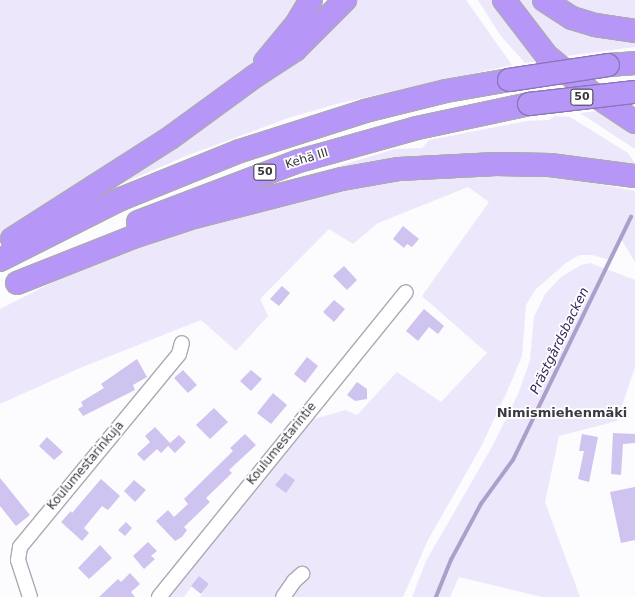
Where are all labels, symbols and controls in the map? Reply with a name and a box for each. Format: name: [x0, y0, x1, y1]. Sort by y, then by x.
road number: 50: [570, 88, 594, 106]
street label: Kehä III: [284, 146, 330, 172]
road number: 50: [253, 163, 277, 181]
water label: Prästgårdsbacken: [527, 285, 593, 397]
street label: Koulumestarintie: [244, 400, 320, 488]
district label: Nimismiehenmäki: [497, 405, 627, 421]
street label: Koulumestarinkuja: [45, 419, 127, 513]

